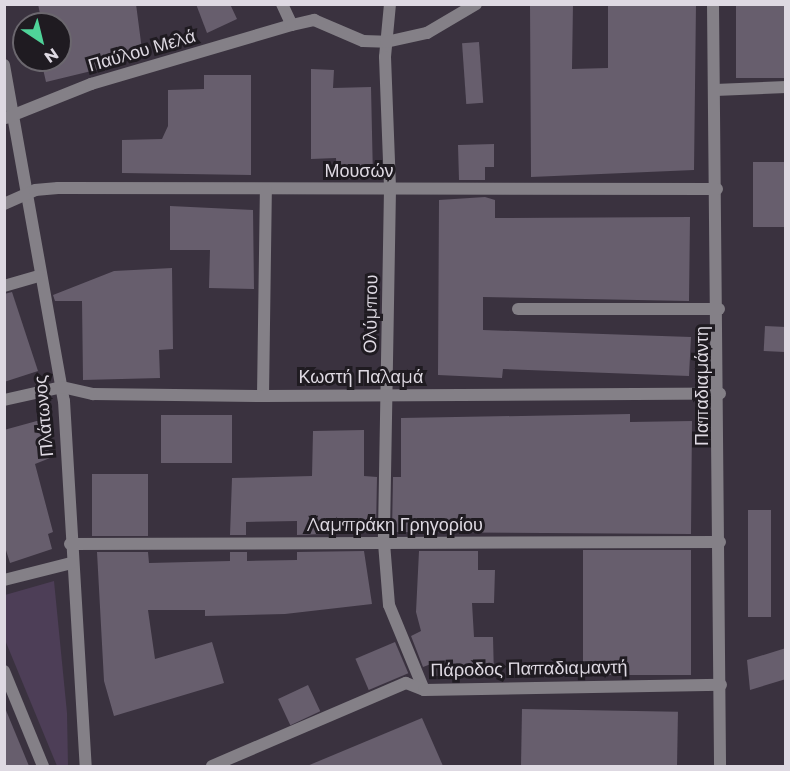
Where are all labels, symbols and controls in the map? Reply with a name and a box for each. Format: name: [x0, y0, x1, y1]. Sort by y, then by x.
north arrow: [12, 12, 72, 72]
street label: Παύλου Μελά: [86, 25, 198, 77]
text: N: [41, 44, 62, 67]
street label: Μουσών: [324, 160, 394, 182]
street label: Ολύμπου: [360, 274, 382, 354]
street label: Παπαδιαμάντη: [691, 326, 713, 446]
street label: Κωστή Παλαμά: [299, 366, 423, 388]
street label: Πλάτωνος: [30, 374, 58, 458]
street label: Λαμπράκη Γρηγορίου: [307, 514, 483, 536]
street label: Πάροδος Παπαδιαμαντή: [430, 656, 628, 682]

